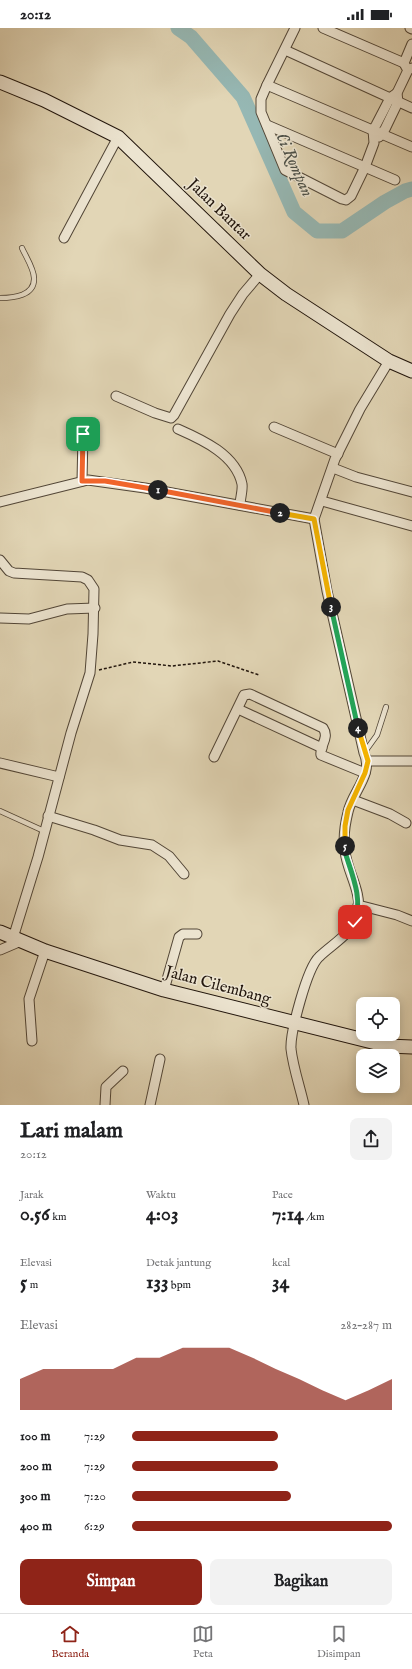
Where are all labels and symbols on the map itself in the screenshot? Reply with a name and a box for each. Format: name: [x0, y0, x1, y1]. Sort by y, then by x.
water label: Ci Rompan: [271, 130, 317, 200]
street label: Jalan Bantar: [182, 173, 255, 245]
pin: [66, 417, 100, 451]
pin: 1: [148, 480, 168, 500]
pin: 2: [270, 503, 290, 523]
pin: 3: [321, 597, 341, 617]
pin: 4: [348, 718, 368, 738]
pin: 5: [335, 836, 355, 856]
pin: [338, 905, 372, 939]
street label: Jalan Cilembang: [161, 962, 273, 1010]

